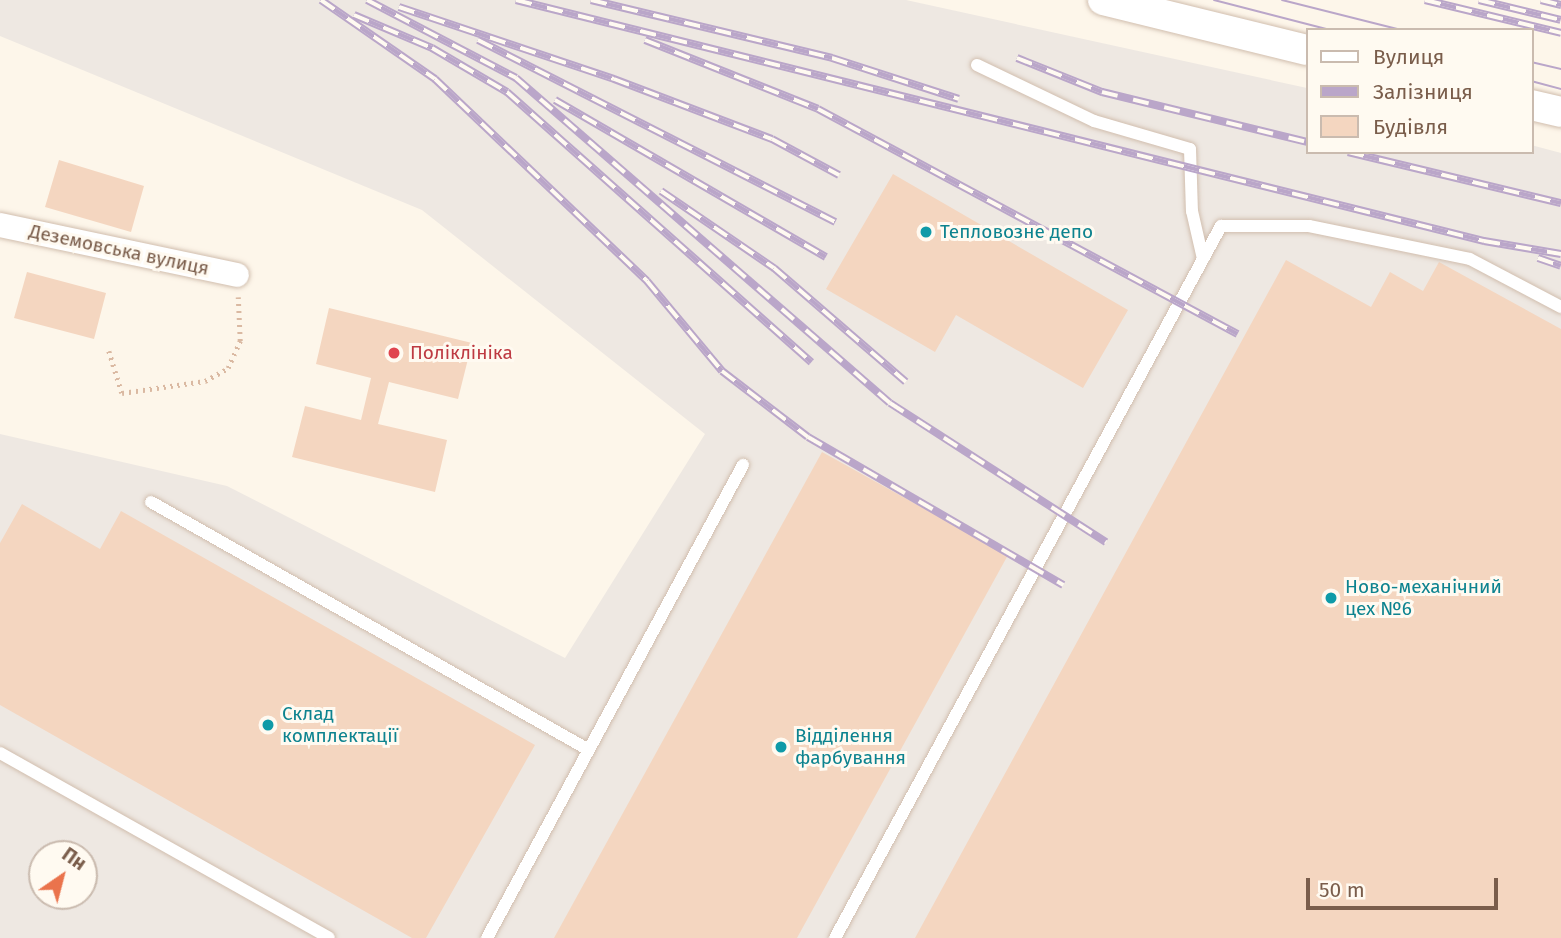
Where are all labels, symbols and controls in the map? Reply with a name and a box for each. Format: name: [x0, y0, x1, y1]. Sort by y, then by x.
legend: [1306, 28, 1533, 154]
text: Вулиця: [1373, 44, 1444, 70]
text: Залізниця: [1373, 79, 1473, 105]
text: Будівля: [1373, 114, 1448, 140]
street label: Деземовська вулиця: [27, 220, 211, 280]
place label: Тепловозне депо: [940, 221, 1093, 243]
marker: Тепловозне депо: [918, 224, 934, 240]
place label: Поліклініка: [410, 342, 513, 364]
marker: Поліклініка: [384, 343, 404, 363]
place label: Ново-механічний цех №6: [1345, 576, 1502, 620]
marker: Ново-механічний цех №6: [1323, 590, 1339, 606]
place label: Склад комплектації: [282, 703, 398, 747]
marker: Склад комплектації: [260, 717, 276, 733]
place label: Відділення фарбування: [795, 725, 906, 769]
marker: Відділення фарбування: [773, 739, 789, 755]
north arrow: [28, 840, 98, 910]
text: Пн: [58, 843, 91, 875]
scale bar: [1309, 864, 1502, 908]
text: 50 m: [1319, 877, 1365, 903]

